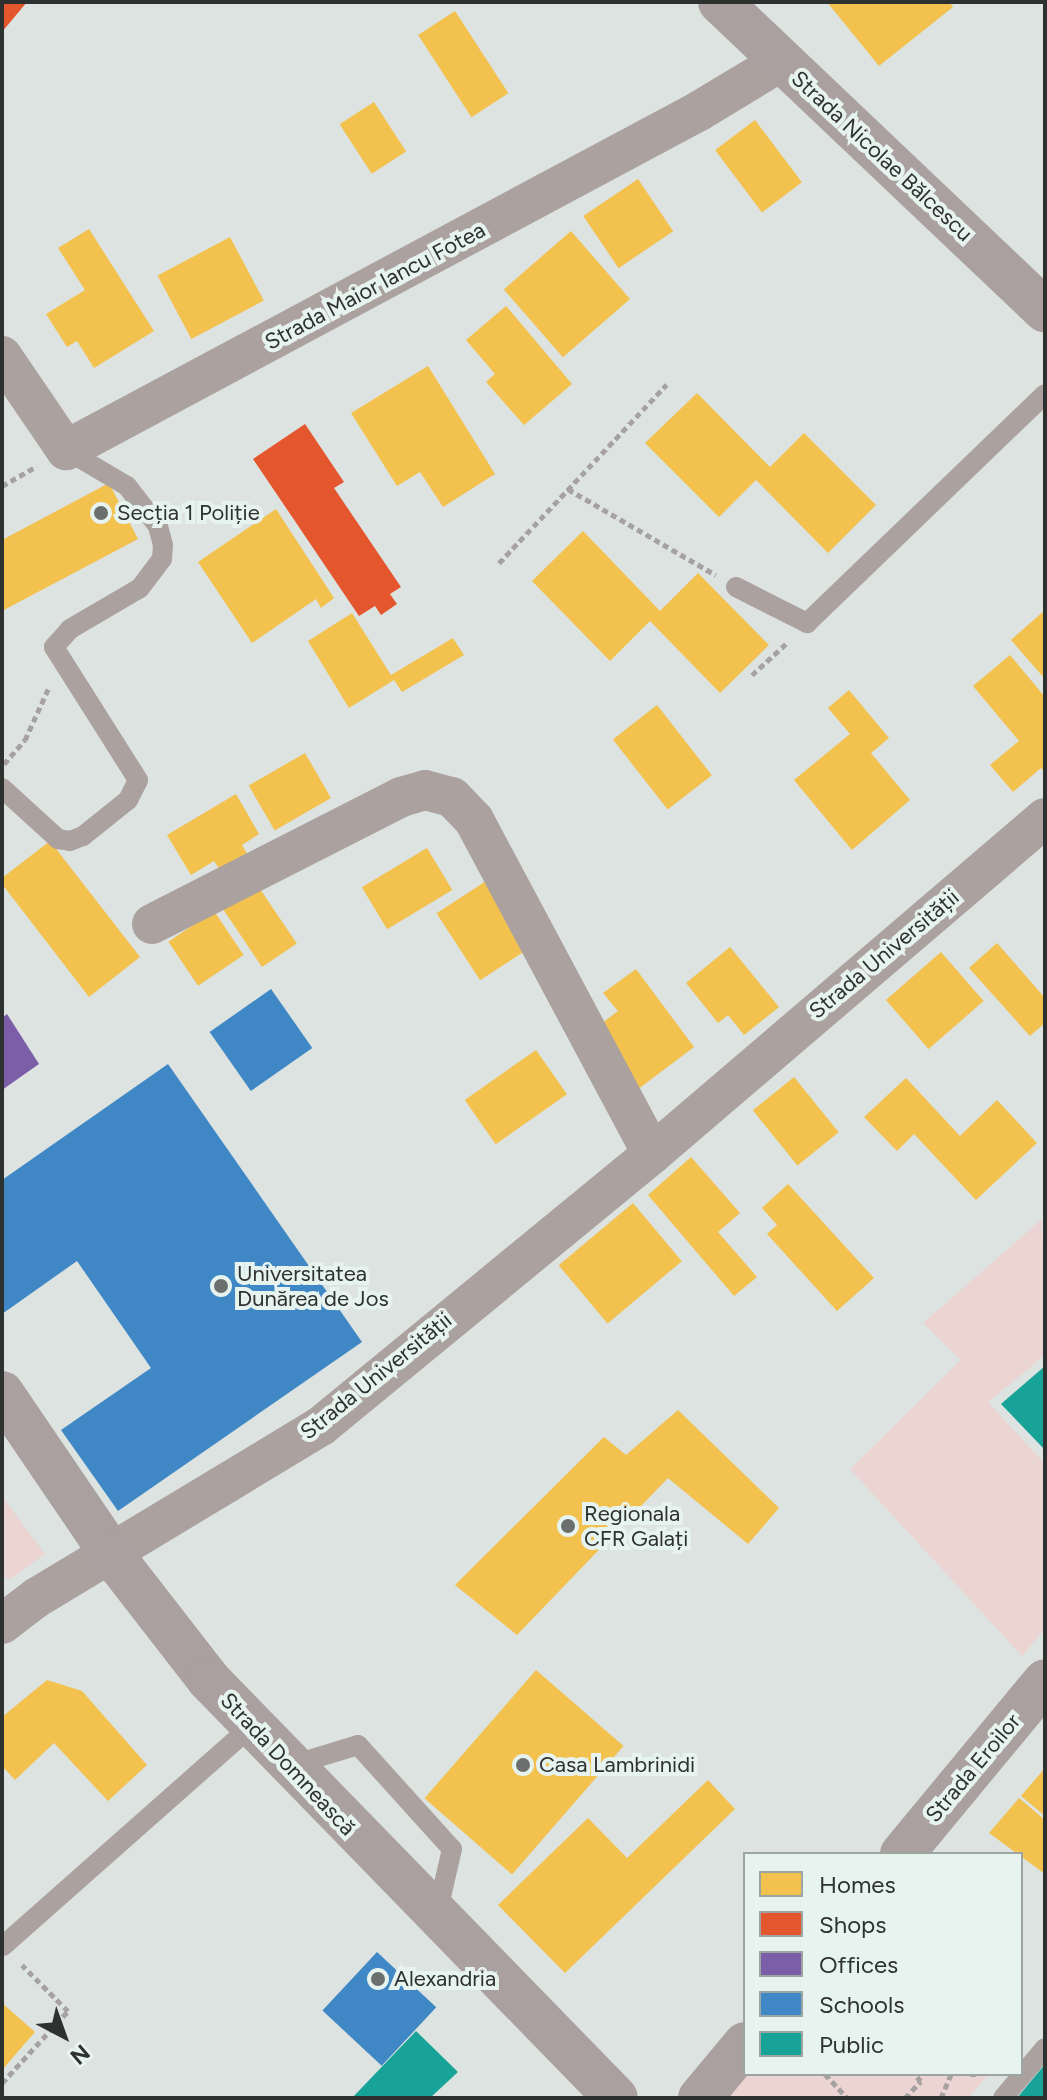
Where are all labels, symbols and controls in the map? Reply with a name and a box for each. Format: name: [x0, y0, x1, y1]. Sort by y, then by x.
street label: Strada Nicolae Bălcescu: [786, 65, 978, 247]
street label: Strada Maior Iancu Fotea: [260, 217, 490, 355]
place label: Secția 1 Poliție: [117, 500, 260, 526]
marker: Secția 1 Poliție: [92, 504, 110, 522]
street label: Strada Universității: [804, 884, 964, 1024]
place label: Universitatea Dunărea de Jos: [237, 1260, 389, 1312]
marker: Universitatea Dunărea de Jos: [212, 1277, 230, 1295]
street label: Strada Universității: [295, 1307, 457, 1445]
place label: Regionala CFR Galați: [584, 1500, 688, 1552]
marker: Regionala CFR Galați: [559, 1517, 577, 1535]
street label: Strada Domnească: [215, 1687, 361, 1841]
street label: Strada Eroilor: [920, 1708, 1026, 1828]
place label: Casa Lambrinidi: [539, 1752, 695, 1778]
marker: Casa Lambrinidi: [514, 1756, 532, 1774]
legend: [743, 1852, 1023, 2076]
text: Homes: [819, 1870, 896, 1899]
text: Shops: [819, 1910, 886, 1939]
text: Offices: [819, 1950, 898, 1979]
place label: Alexandria: [394, 1966, 496, 1992]
marker: Alexandria: [369, 1970, 387, 1988]
text: Schools: [819, 1990, 904, 2019]
north arrow: [24, 1996, 104, 2076]
text: Public: [819, 2030, 884, 2059]
text: N: [65, 2039, 95, 2070]

